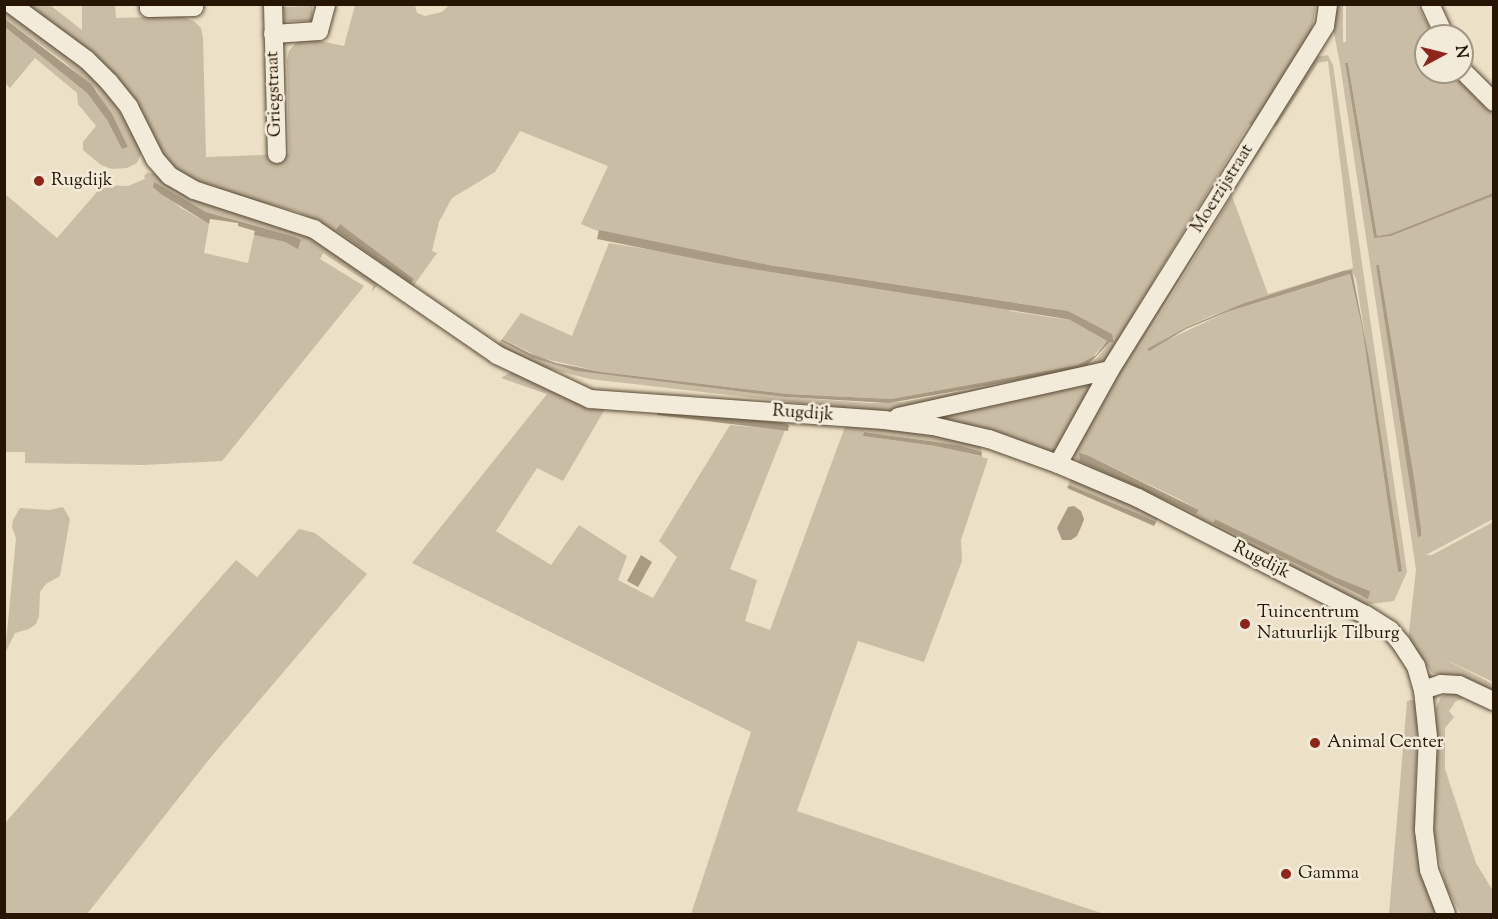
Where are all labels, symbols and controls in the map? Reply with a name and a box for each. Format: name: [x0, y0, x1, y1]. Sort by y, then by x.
north arrow: [1414, 24, 1474, 84]
text: N: [1448, 44, 1473, 60]
street label: Griegstraat: [263, 51, 287, 137]
street label: Moerzijstraat: [1187, 141, 1259, 237]
place label: Rugdijk: [51, 170, 113, 192]
marker: Rugdijk: [32, 174, 46, 188]
street label: Rugdijk: [772, 401, 834, 427]
street label: Rugdijk: [1229, 537, 1293, 585]
place label: Tuincentrum Natuurlijk Tilburg: [1257, 603, 1399, 646]
marker: Tuincentrum Natuurlijk Tilburg: [1238, 617, 1252, 631]
place label: Animal Center: [1327, 732, 1444, 754]
marker: Animal Center: [1308, 736, 1322, 750]
place label: Gamma: [1298, 863, 1359, 885]
marker: Gamma: [1279, 867, 1293, 881]

